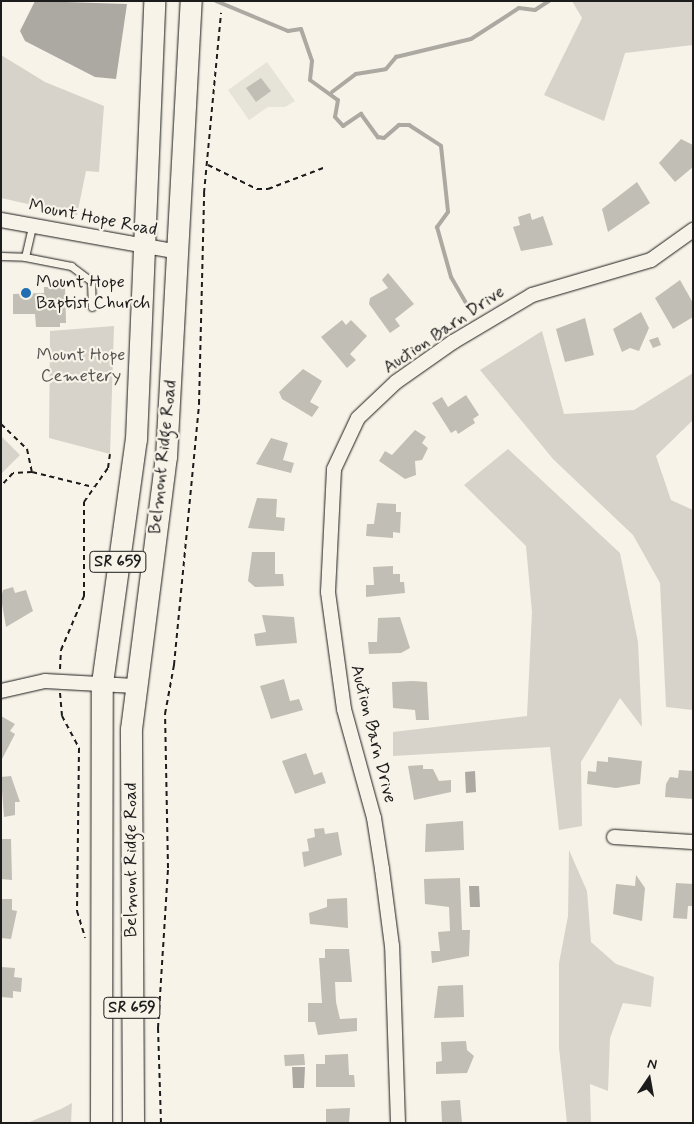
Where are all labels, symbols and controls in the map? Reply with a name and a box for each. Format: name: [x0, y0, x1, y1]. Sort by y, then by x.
street label: Mount Hope Road: [27, 195, 159, 241]
place label: Mount Hope Baptist Church: [36, 272, 150, 314]
street label: Auction Barn Drive: [379, 281, 509, 379]
marker: Mount Hope Baptist Church: [20, 287, 32, 299]
park label: Mount Hope Cemetery: [37, 345, 125, 388]
street label: Belmont Ridge Road: [144, 379, 182, 535]
road number: SR 659: [89, 548, 147, 576]
street label: Auction Barn Drive: [345, 662, 401, 806]
street label: Belmont Ridge Road: [120, 783, 142, 937]
road number: SR 659: [103, 994, 161, 1021]
north arrow: [624, 1054, 674, 1104]
text: N: [646, 1055, 659, 1074]

